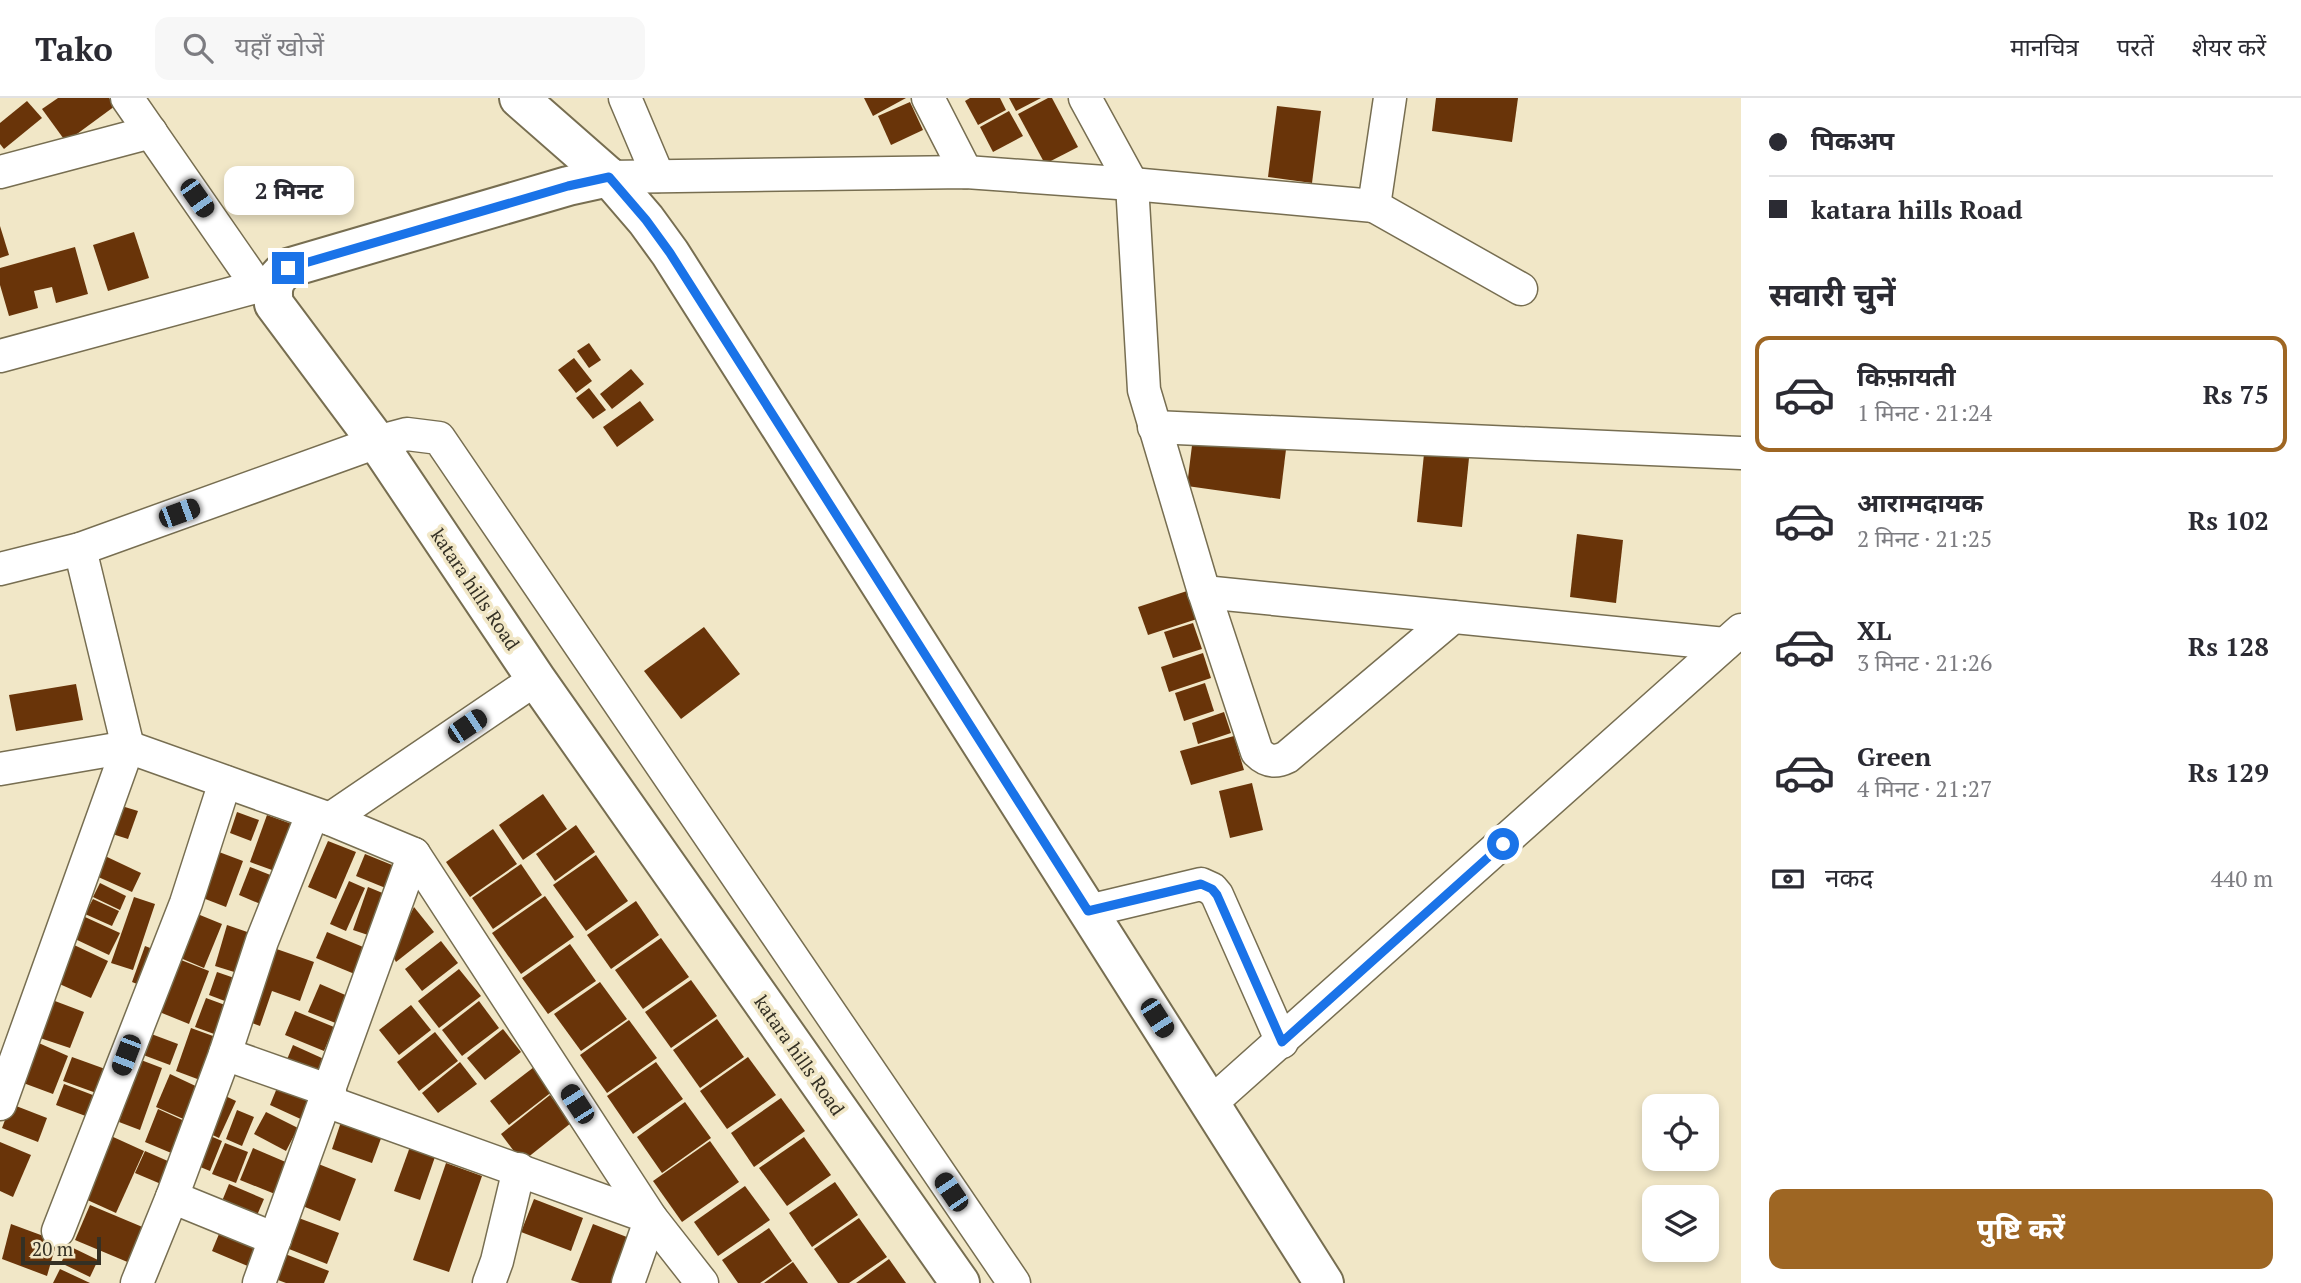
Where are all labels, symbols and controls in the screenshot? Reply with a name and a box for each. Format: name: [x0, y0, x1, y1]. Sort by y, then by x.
search box: [155, 17, 645, 80]
text: Tako: [35, 27, 113, 70]
icon: search: [179, 29, 217, 67]
text: यहाँ खोजें: [235, 29, 324, 63]
text: मानचित्र: [2010, 31, 2079, 63]
text: परतें: [2117, 31, 2154, 63]
text: शेयर करें: [2192, 31, 2266, 63]
text: पिकअप: [1811, 123, 1894, 157]
callout: 2 मिनट: [223, 166, 353, 216]
car: [177, 175, 218, 221]
text: 2 मिनट: [255, 175, 323, 206]
text: katara hills Road: [1811, 192, 2023, 226]
route end: [272, 252, 304, 284]
text: सवारी चुनें: [1769, 273, 1895, 315]
text: किफ़ायती: [1857, 359, 1956, 393]
icon: car: [1773, 363, 1836, 426]
text: Rs 75: [2203, 377, 2269, 411]
text: 1 मिनट · 21:24: [1857, 397, 1992, 428]
text: आरामदायक: [1857, 485, 1983, 519]
icon: car: [1773, 489, 1836, 552]
car: [156, 496, 203, 530]
text: Rs 102: [2188, 503, 2269, 537]
text: 2 मिनट · 21:25: [1857, 523, 1992, 554]
street label: katara hills Road: [426, 524, 526, 655]
text: XL: [1857, 613, 1891, 647]
icon: car: [1773, 615, 1836, 678]
text: Rs 128: [2188, 629, 2269, 663]
text: 3 मिनट · 21:26: [1857, 647, 1992, 678]
car: [444, 706, 491, 746]
text: Green: [1857, 739, 1931, 773]
icon: car: [1773, 741, 1836, 804]
text: Rs 129: [2188, 755, 2269, 789]
text: 4 मिनट · 21:27: [1857, 773, 1992, 804]
route start: [1487, 828, 1519, 860]
icon: cash: [1769, 860, 1807, 898]
text: नकद: [1825, 860, 1873, 894]
text: 440 m: [2211, 863, 2273, 894]
street label: katara hills Road: [749, 990, 851, 1120]
car: [1137, 995, 1178, 1041]
car: [109, 1032, 144, 1078]
car: [557, 1081, 598, 1127]
map controls: [1642, 1094, 1719, 1262]
button: locate: [1642, 1094, 1719, 1171]
car: [931, 1169, 972, 1215]
button: layers: [1642, 1185, 1719, 1262]
button: पुष्टि करें: [1769, 1189, 2273, 1269]
scale bar: [21, 1234, 102, 1266]
text: 20 m: [32, 1236, 73, 1261]

